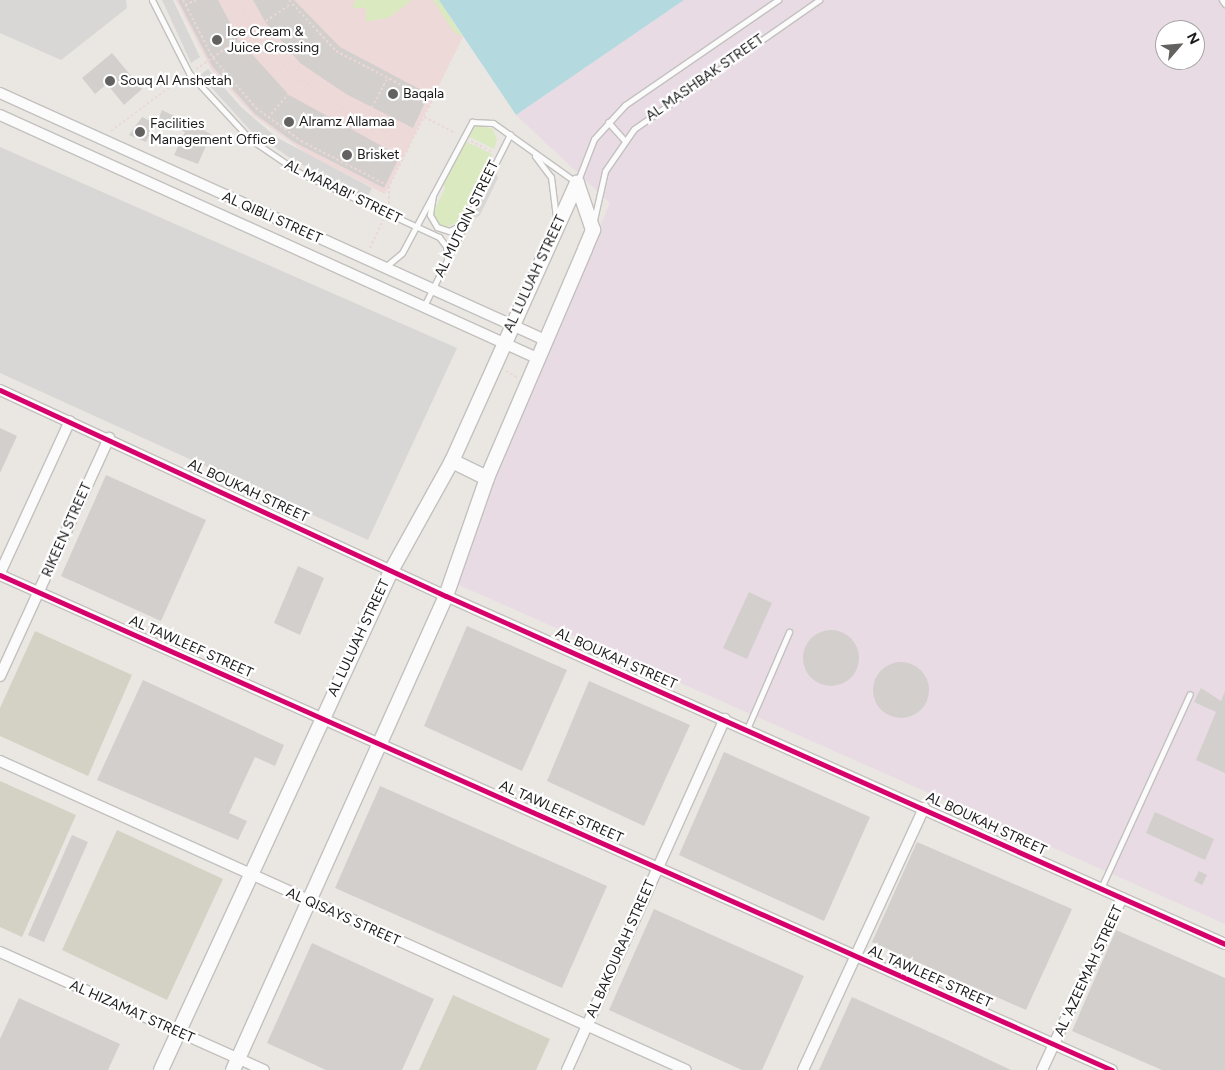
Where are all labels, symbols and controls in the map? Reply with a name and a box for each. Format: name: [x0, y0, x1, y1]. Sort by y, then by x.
north arrow: [1155, 20, 1205, 70]
place label: Ice Cream & Juice Crossing: [227, 24, 319, 56]
text: N: [1183, 30, 1203, 47]
street label: AL MASHBAK STREET: [643, 31, 767, 125]
marker: Ice Cream & Juice Crossing: [211, 34, 223, 46]
place label: Souq Al Anshetah: [120, 73, 232, 89]
marker: Souq Al Anshetah: [104, 75, 116, 87]
place label: Baqala: [403, 86, 444, 102]
marker: Baqala: [387, 88, 399, 100]
place label: Alramz Allamaa: [299, 114, 395, 130]
place label: Facilities Management Office: [150, 116, 276, 148]
marker: Alramz Allamaa: [283, 116, 295, 128]
marker: Facilities Management Office: [134, 126, 146, 138]
place label: Brisket: [357, 147, 400, 163]
marker: Brisket: [341, 149, 353, 161]
street label: AL MARABI' STREET: [282, 156, 404, 228]
street label: AL MUTQIN STREET: [431, 158, 503, 280]
street label: AL QIBLI STREET: [220, 188, 324, 248]
street label: AL LULUAH STREET: [500, 213, 570, 335]
street label: AL BOUKAH STREET: [185, 456, 311, 526]
street label: RIKEEN STREET: [39, 480, 95, 580]
street label: AL LULUAH STREET: [324, 577, 394, 699]
street label: AL TAWLEEF STREET: [126, 612, 256, 682]
street label: AL BOUKAH STREET: [553, 625, 679, 693]
street label: AL TAWLEEF STREET: [496, 777, 626, 847]
street label: AL BOUKAH STREET: [923, 789, 1049, 859]
street label: AL BAKOURAH STREET: [583, 877, 659, 1021]
street label: AL QISAYS STREET: [284, 884, 402, 950]
street label: AL 'AZEEMAH STREET: [1051, 903, 1127, 1039]
street label: AL TAWLEEF STREET: [865, 942, 995, 1012]
street label: AL HIZAMAT STREET: [67, 977, 197, 1047]

